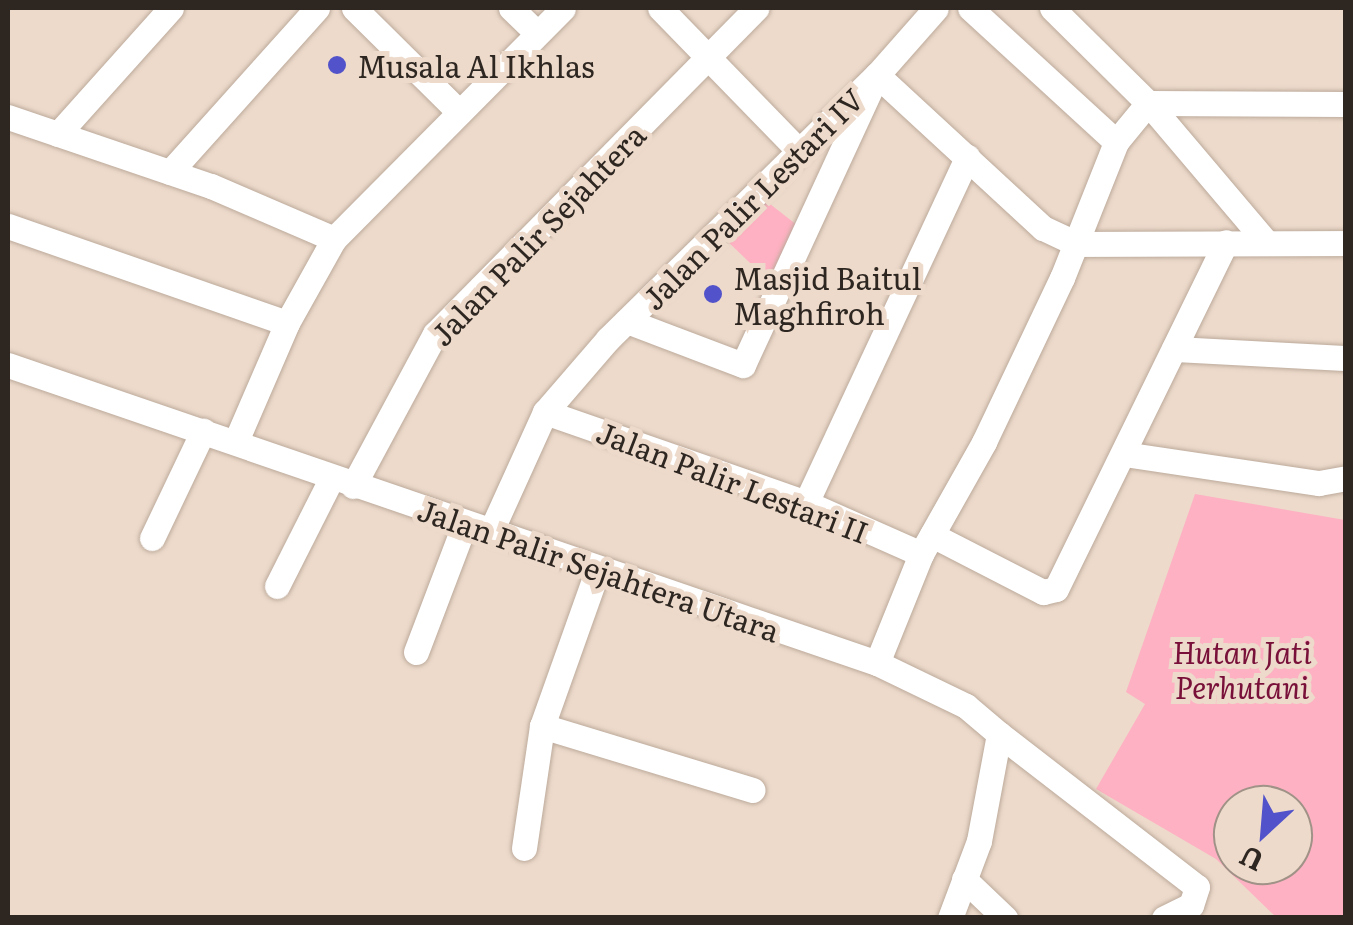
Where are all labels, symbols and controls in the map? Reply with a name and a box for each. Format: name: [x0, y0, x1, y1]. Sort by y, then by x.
place label: Musala Al Ikhlas: [357, 47, 595, 83]
marker: Musala Al Ikhlas: [326, 54, 348, 76]
street label: Jalan Palir Lestari IV: [634, 80, 870, 316]
street label: Jalan Palir Sejahtera: [422, 116, 652, 352]
place label: Masjid Baitul Maghfiroh: [733, 259, 922, 330]
marker: Masjid Baitul Maghfiroh: [702, 283, 724, 305]
street label: Jalan Palir Lestari II: [592, 413, 874, 549]
street label: Jalan Palir Sejahtera Utara: [413, 490, 785, 648]
park label: Hutan Jati Perhutani: [1172, 633, 1312, 704]
north arrow: [1213, 785, 1313, 885]
text: U: [1232, 836, 1270, 884]

